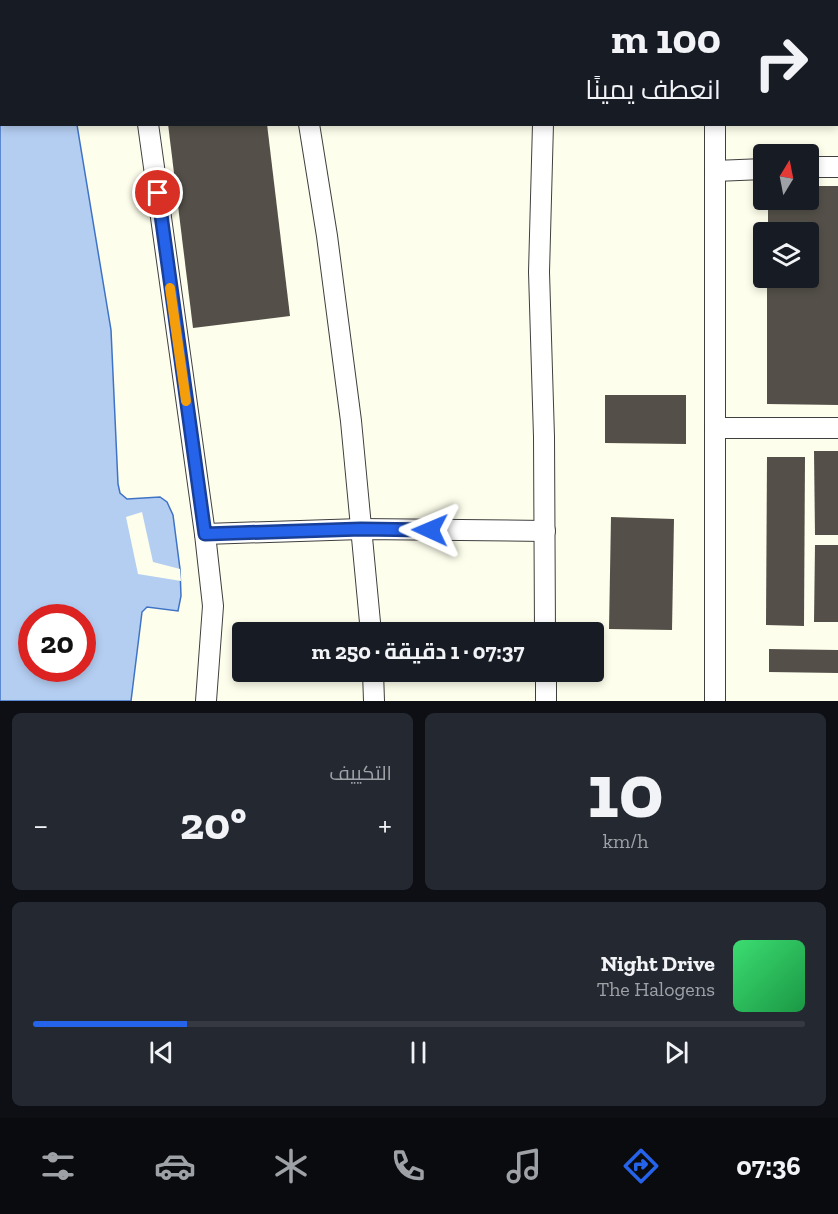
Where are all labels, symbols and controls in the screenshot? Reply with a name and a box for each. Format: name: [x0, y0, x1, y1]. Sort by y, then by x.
text: 100 m: [611, 13, 721, 64]
icon: right: [742, 24, 820, 102]
text: انعطف يمينًا: [585, 74, 721, 106]
north arrow: [753, 144, 819, 210]
map controls: [753, 144, 819, 288]
pin: [132, 167, 183, 218]
icon: arrive: [141, 176, 174, 209]
button: layers: [753, 222, 819, 288]
position arrow: [398, 498, 462, 562]
speed limit sign: 20: [18, 604, 96, 682]
text: 07:37 · 1 دقيقة · 250 m: [312, 638, 524, 665]
text: 10: [587, 743, 664, 837]
text: التكييف: [329, 761, 392, 785]
text: 20°: [180, 797, 246, 851]
text: −: [33, 805, 48, 844]
text: +: [378, 805, 392, 844]
text: km/h: [603, 829, 648, 853]
text: Night Drive: [601, 950, 715, 977]
text: The Halogens: [597, 977, 715, 1001]
icon: previous: [145, 1036, 178, 1069]
icon: pause: [402, 1036, 435, 1069]
icon: next: [660, 1036, 693, 1069]
icon: filters: [37, 1145, 79, 1187]
icon: car: [154, 1145, 196, 1187]
icon: climate: [270, 1145, 312, 1187]
icon: phone: [387, 1145, 429, 1187]
icon: music: [503, 1145, 545, 1187]
icon: directions: [620, 1145, 662, 1187]
text: 07:36: [736, 1150, 801, 1182]

